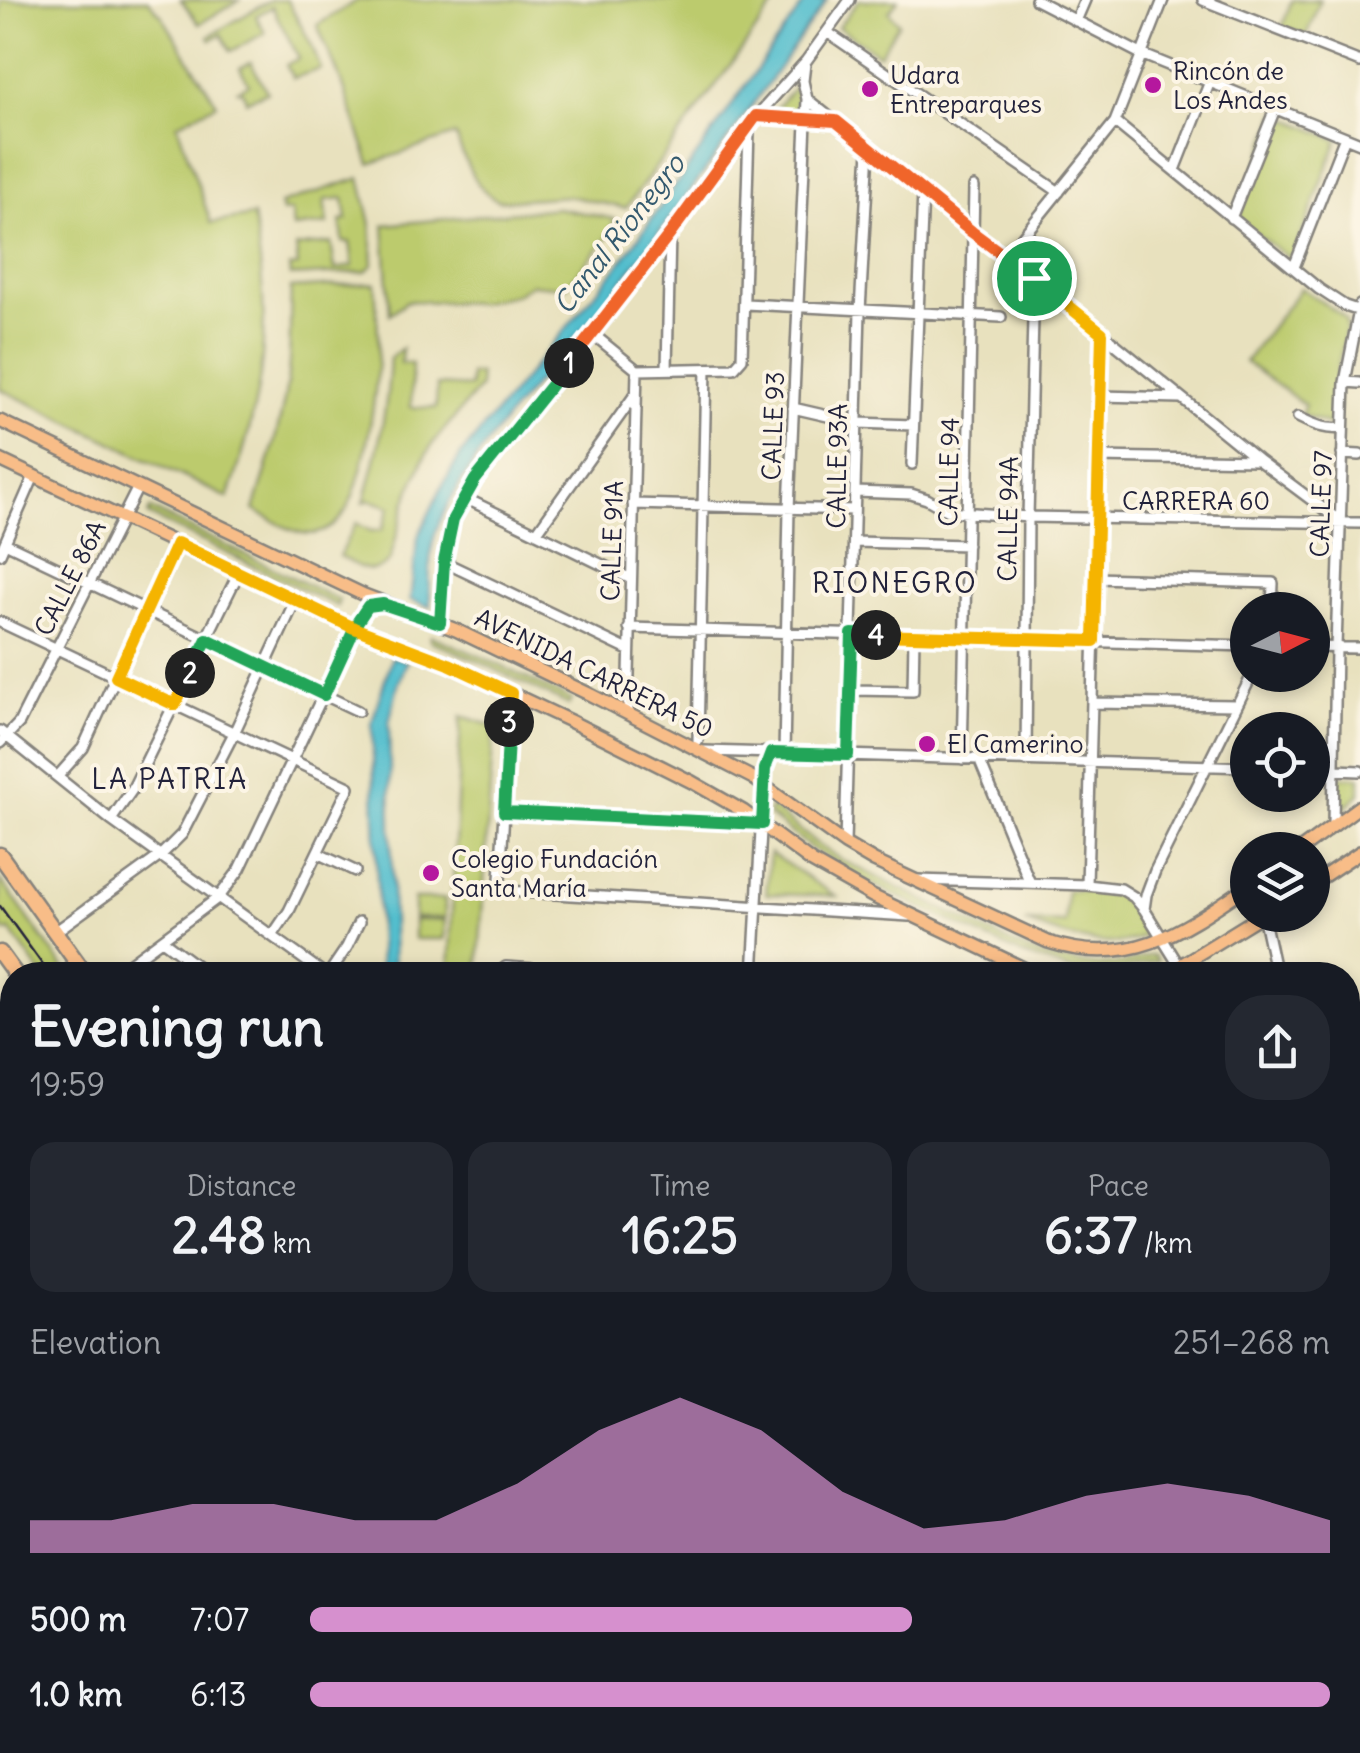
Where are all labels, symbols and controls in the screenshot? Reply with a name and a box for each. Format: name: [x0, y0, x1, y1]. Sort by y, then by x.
place label: Rincón de Los Andes: [1173, 55, 1288, 116]
place label: Udara Entreparques: [890, 59, 1042, 120]
marker: Rincón de Los Andes: [1142, 74, 1164, 96]
marker: Udara Entreparques: [859, 78, 881, 100]
water label: Canal Rionegro: [545, 146, 693, 321]
pin: [992, 236, 1077, 321]
icon: arrive: [1007, 251, 1062, 306]
pin: 1: [544, 338, 594, 388]
text: 1: [563, 345, 575, 381]
street label: CALLE 93: [755, 371, 791, 481]
street label: CALLE 93A: [820, 403, 854, 529]
street label: CALLE 94: [932, 417, 966, 527]
street label: CALLE 97: [1303, 450, 1339, 558]
street label: CALLE 94A: [991, 456, 1025, 582]
street label: CALLE 91A: [594, 480, 630, 602]
street label: CARRERA 60: [1122, 485, 1270, 517]
street label: CALLE 86A: [27, 515, 113, 641]
district label: RIONEGRO: [812, 565, 978, 601]
north arrow: [1230, 592, 1330, 692]
map controls: [1230, 592, 1330, 932]
street label: AVENIDA CARRERA 50: [470, 601, 718, 745]
pin: 4: [851, 610, 901, 660]
text: 4: [868, 617, 884, 653]
pin: 2: [165, 648, 215, 698]
text: 2: [182, 655, 198, 691]
pin: 3: [484, 697, 534, 747]
text: 3: [501, 704, 517, 740]
button: locate: [1230, 712, 1330, 812]
place label: El Camerino: [947, 728, 1084, 760]
marker: El Camerino: [916, 733, 938, 755]
district label: LA PATRIA: [91, 761, 249, 797]
button: layers: [1230, 832, 1330, 932]
place label: Colegio Fundación Santa María: [451, 843, 658, 904]
marker: Colegio Fundación Santa María: [420, 862, 442, 884]
text: Evening run: [30, 992, 324, 1061]
button: share: [1225, 995, 1330, 1100]
text: 19:59: [30, 1064, 105, 1105]
text: Distance: [187, 1168, 296, 1204]
text: Time: [650, 1168, 710, 1204]
text: Pace: [1088, 1168, 1149, 1204]
text: 2.48: [172, 1204, 266, 1267]
text: 16:25: [622, 1204, 738, 1267]
text: 6:37: [1044, 1204, 1137, 1267]
text: km: [266, 1225, 312, 1261]
text: /km: [1137, 1225, 1193, 1261]
text: Elevation: [30, 1322, 161, 1363]
text: 251–268 m: [1173, 1322, 1330, 1363]
text: 500 m: [30, 1599, 126, 1640]
text: 7:07: [190, 1599, 249, 1640]
text: 1.0 km: [30, 1674, 122, 1715]
text: 6:13: [190, 1674, 247, 1715]

